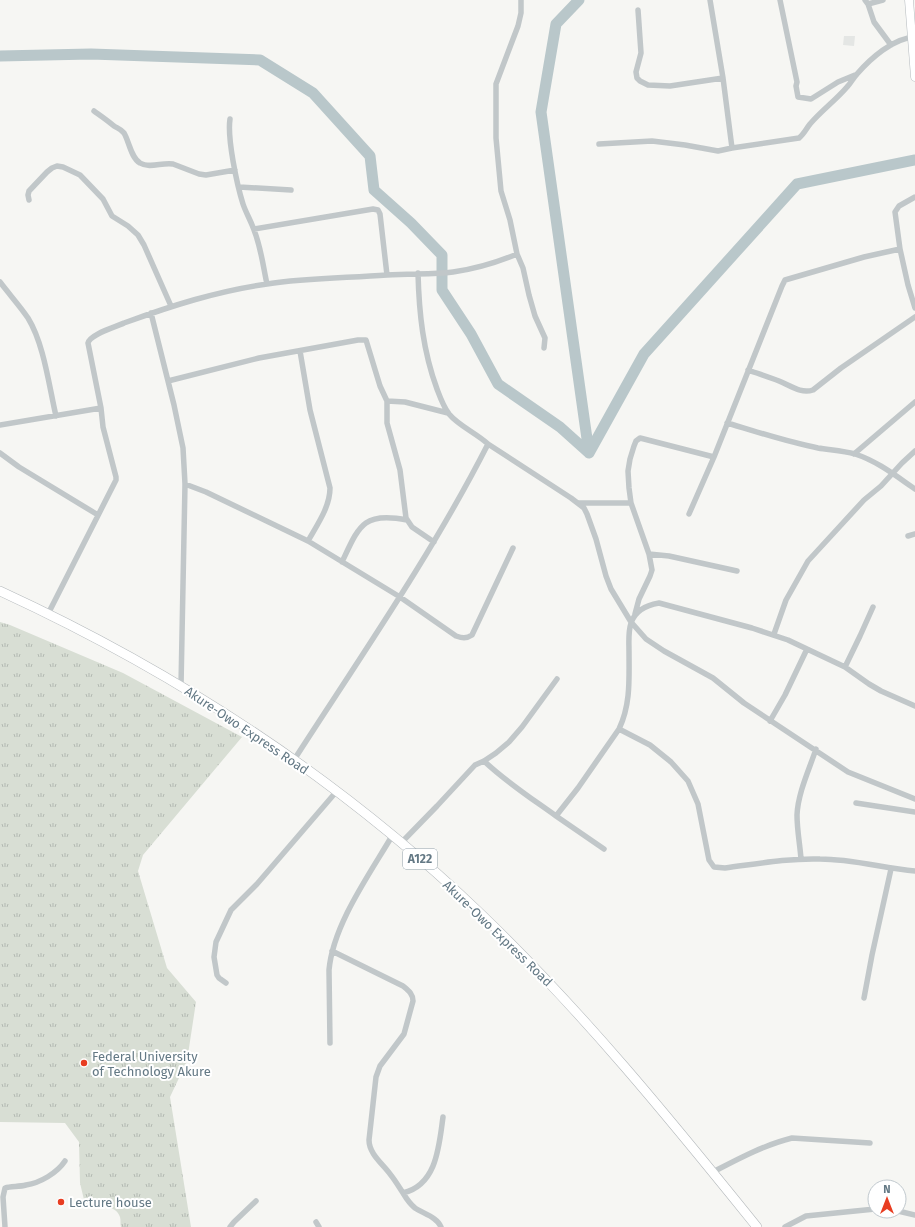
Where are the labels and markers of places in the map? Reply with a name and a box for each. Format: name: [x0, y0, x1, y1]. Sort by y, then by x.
place label: Federal University of Technology Akure: [92, 1049, 211, 1079]
marker: Federal University of Technology Akure: [79, 1058, 89, 1068]
place label: Lecture house: [69, 1195, 152, 1210]
marker: Lecture house: [56, 1197, 66, 1207]

